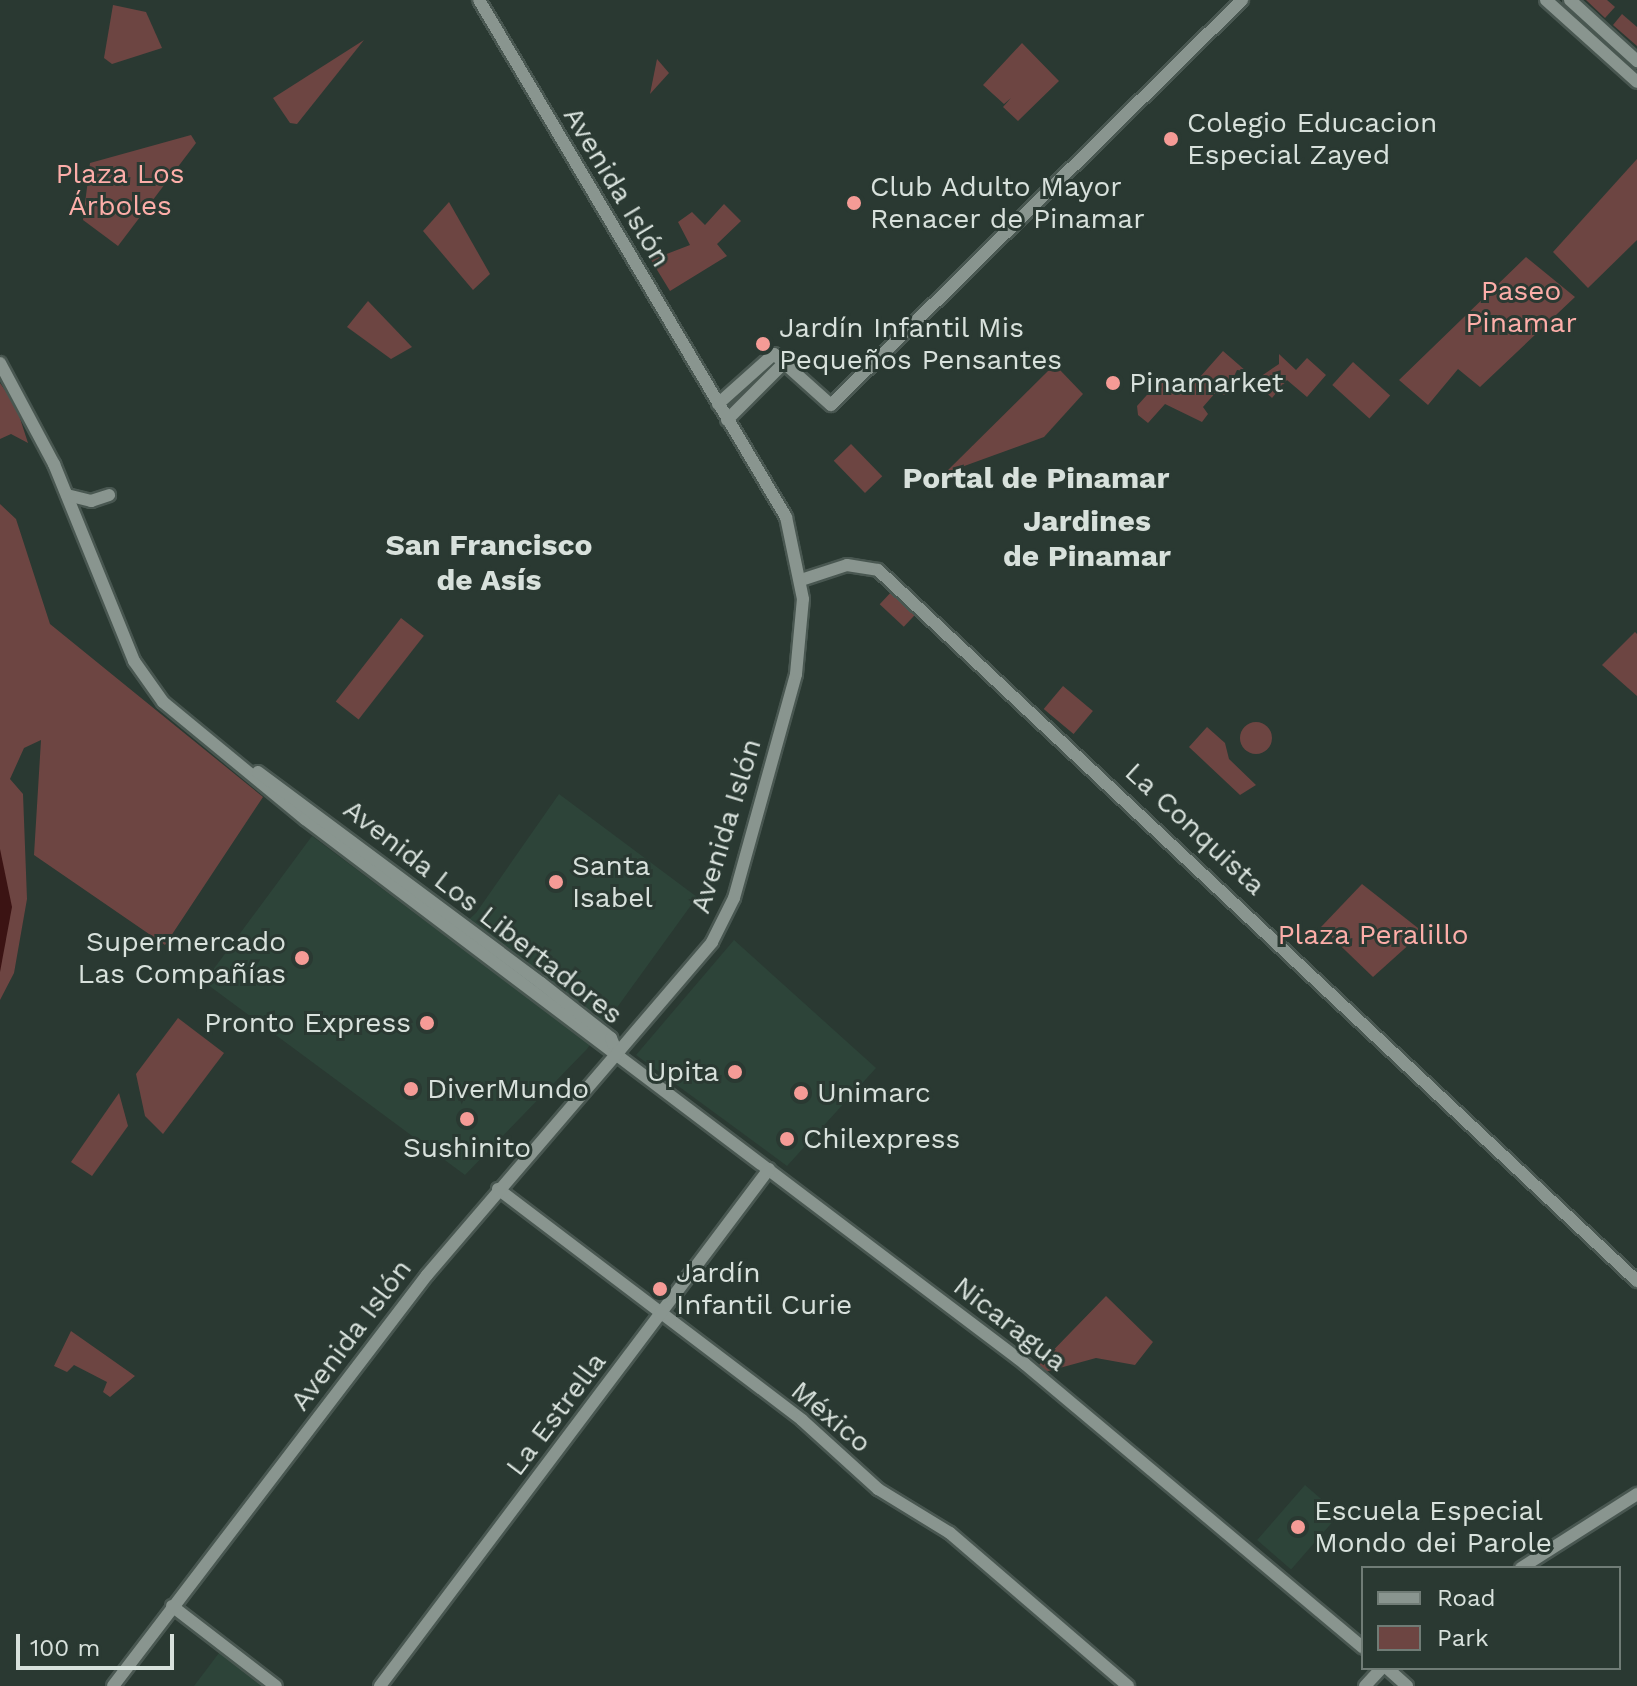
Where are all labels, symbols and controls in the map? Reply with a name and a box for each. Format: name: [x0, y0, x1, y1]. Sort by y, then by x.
street label: Avenida Islón: [556, 101, 678, 273]
place label: Colegio Educacion Especial Zayed: [1187, 106, 1437, 172]
marker: Colegio Educacion Especial Zayed: [1162, 130, 1180, 148]
park label: Plaza Los Árboles: [55, 157, 185, 223]
place label: Club Adulto Mayor Renacer de Pinamar: [870, 170, 1145, 236]
marker: Club Adulto Mayor Renacer de Pinamar: [845, 194, 863, 212]
park label: Paseo Pinamar: [1465, 274, 1577, 340]
place label: Jardín Infantil Mis Pequeños Pensantes: [779, 311, 1062, 377]
marker: Jardín Infantil Mis Pequeños Pensantes: [754, 335, 772, 353]
place label: Pinamarket: [1129, 366, 1284, 400]
marker: Pinamarket: [1104, 374, 1122, 392]
district label: Portal de Pinamar: [902, 460, 1170, 496]
district label: Jardines de Pinamar: [1003, 503, 1171, 574]
district label: San Francisco de Asís: [386, 527, 592, 598]
street label: Avenida Islón: [683, 734, 769, 918]
street label: La Conquista: [1118, 755, 1272, 903]
street label: Avenida Los Libertadores: [336, 792, 630, 1032]
place label: Santa Isabel: [572, 849, 653, 915]
marker: Santa Isabel: [547, 873, 565, 891]
park label: Plaza Peralillo: [1277, 918, 1469, 952]
place label: Supermercado Las Compañías: [78, 925, 286, 991]
marker: Supermercado Las Compañías: [293, 949, 311, 967]
place label: Pronto Express: [204, 1006, 411, 1040]
marker: Pronto Express: [418, 1014, 436, 1032]
place label: Upita: [647, 1055, 719, 1089]
marker: Upita: [726, 1063, 744, 1081]
place label: DiverMundo: [427, 1072, 589, 1106]
place label: Unimarc: [817, 1076, 931, 1110]
marker: DiverMundo: [402, 1080, 420, 1098]
marker: Unimarc: [792, 1084, 810, 1102]
marker: Sushinito: [458, 1110, 476, 1128]
place label: Chilexpress: [803, 1122, 960, 1156]
marker: Chilexpress: [778, 1130, 796, 1148]
place label: Sushinito: [403, 1131, 531, 1165]
street label: Avenida Islón: [283, 1252, 419, 1418]
place label: Jardín Infantil Curie: [676, 1256, 853, 1322]
street label: Nicaragua: [947, 1269, 1073, 1379]
marker: Jardín Infantil Curie: [651, 1280, 669, 1298]
street label: La Estrella: [498, 1345, 614, 1483]
street label: México: [784, 1374, 878, 1460]
place label: Escuela Especial Mondo dei Parole: [1314, 1494, 1552, 1560]
marker: Escuela Especial Mondo dei Parole: [1289, 1518, 1307, 1536]
legend: [1361, 1566, 1621, 1670]
text: Road: [1437, 1584, 1496, 1612]
scale bar: [20, 1618, 178, 1668]
text: Park: [1437, 1624, 1489, 1652]
text: 100 m: [30, 1634, 100, 1662]

